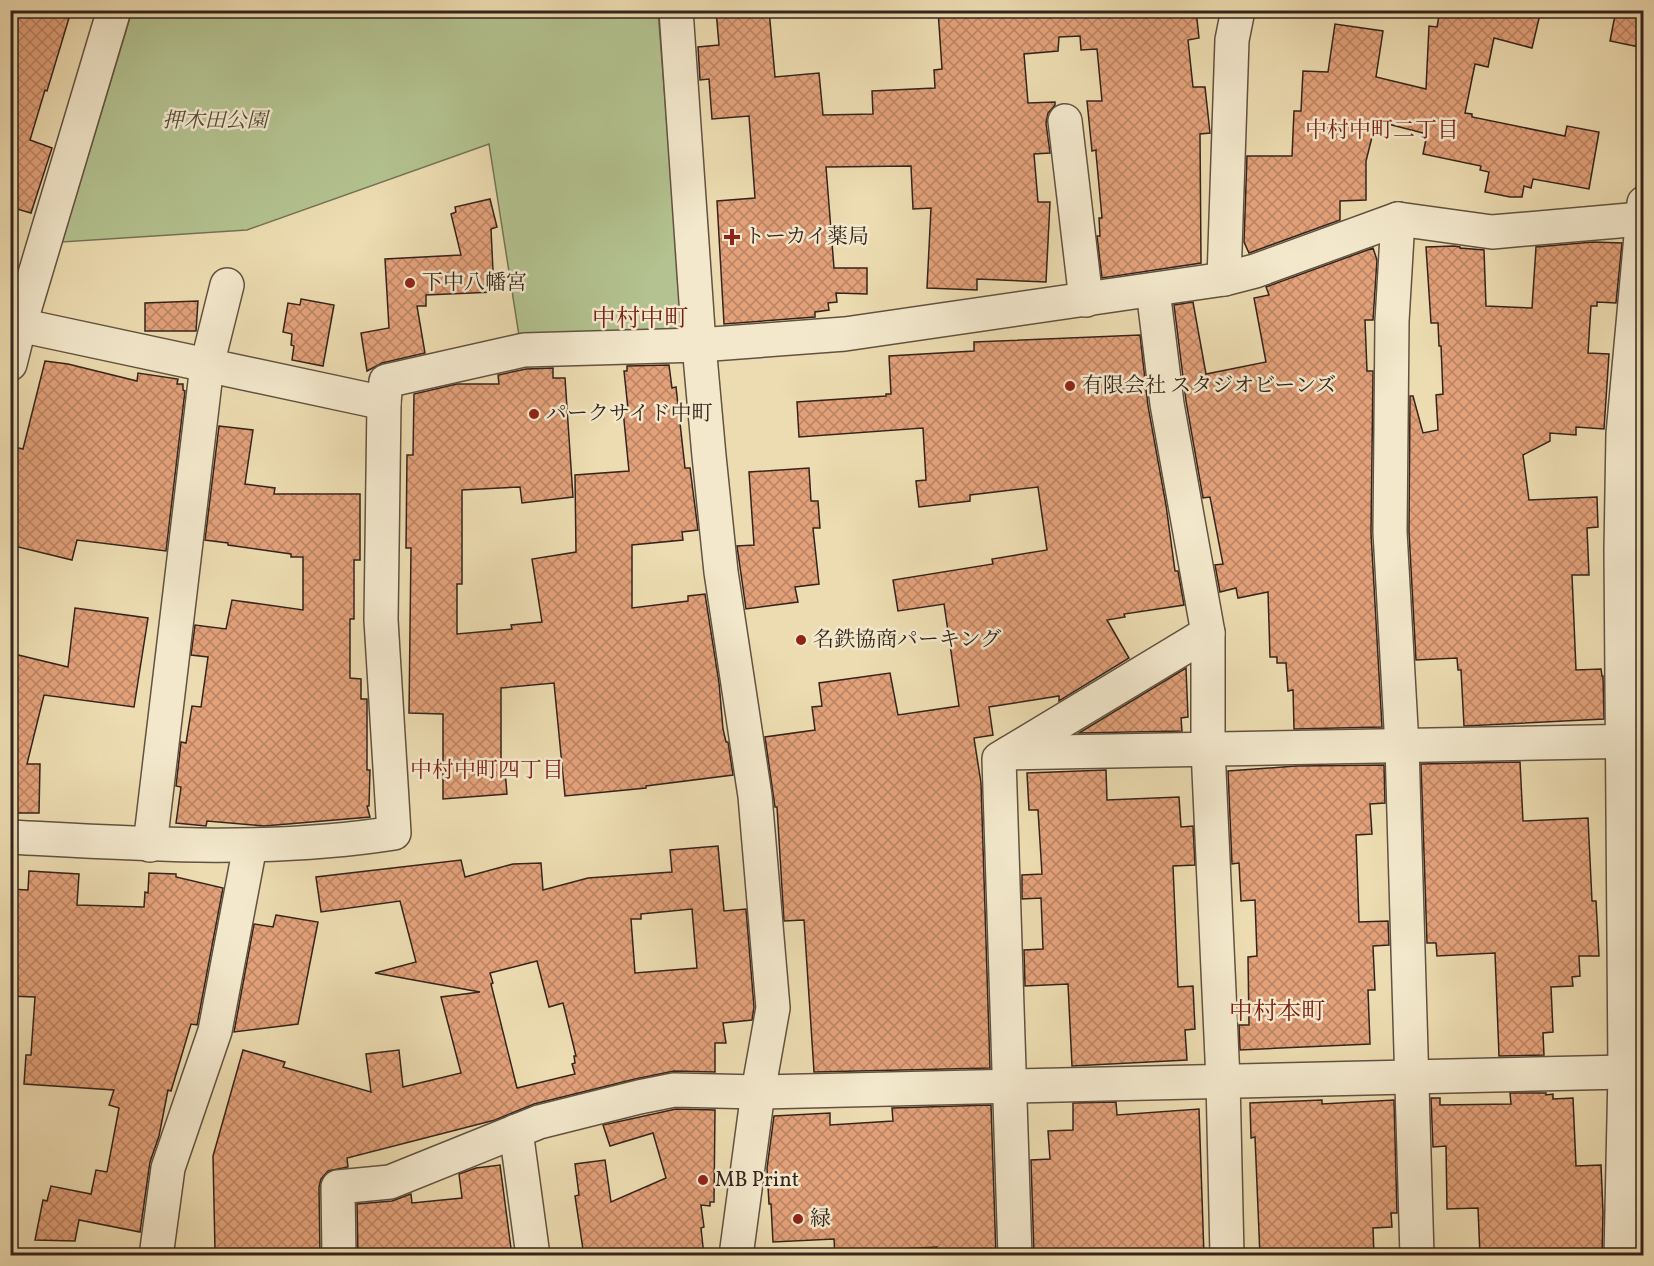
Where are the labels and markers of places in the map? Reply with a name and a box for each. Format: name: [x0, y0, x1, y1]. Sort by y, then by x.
place label: トーカイ薬局: [744, 223, 869, 252]
marker: トーカイ薬局: [725, 230, 739, 244]
place label: 下中八幡宮: [422, 269, 527, 298]
marker: 下中八幡宮: [403, 276, 417, 290]
place label: 有限会社 スタジオビーンズ: [1082, 372, 1336, 401]
marker: 有限会社 スタジオビーンズ: [1063, 379, 1077, 393]
place label: パークサイド中町: [546, 400, 713, 429]
marker: パークサイド中町: [527, 407, 541, 421]
place label: 名鉄協商パーキング: [813, 626, 1001, 655]
marker: 名鉄協商パーキング: [794, 633, 808, 647]
place label: MB Print: [715, 1166, 799, 1195]
marker: MB Print: [696, 1173, 710, 1187]
place label: 緑: [810, 1205, 831, 1234]
marker: 緑: [791, 1212, 805, 1226]

